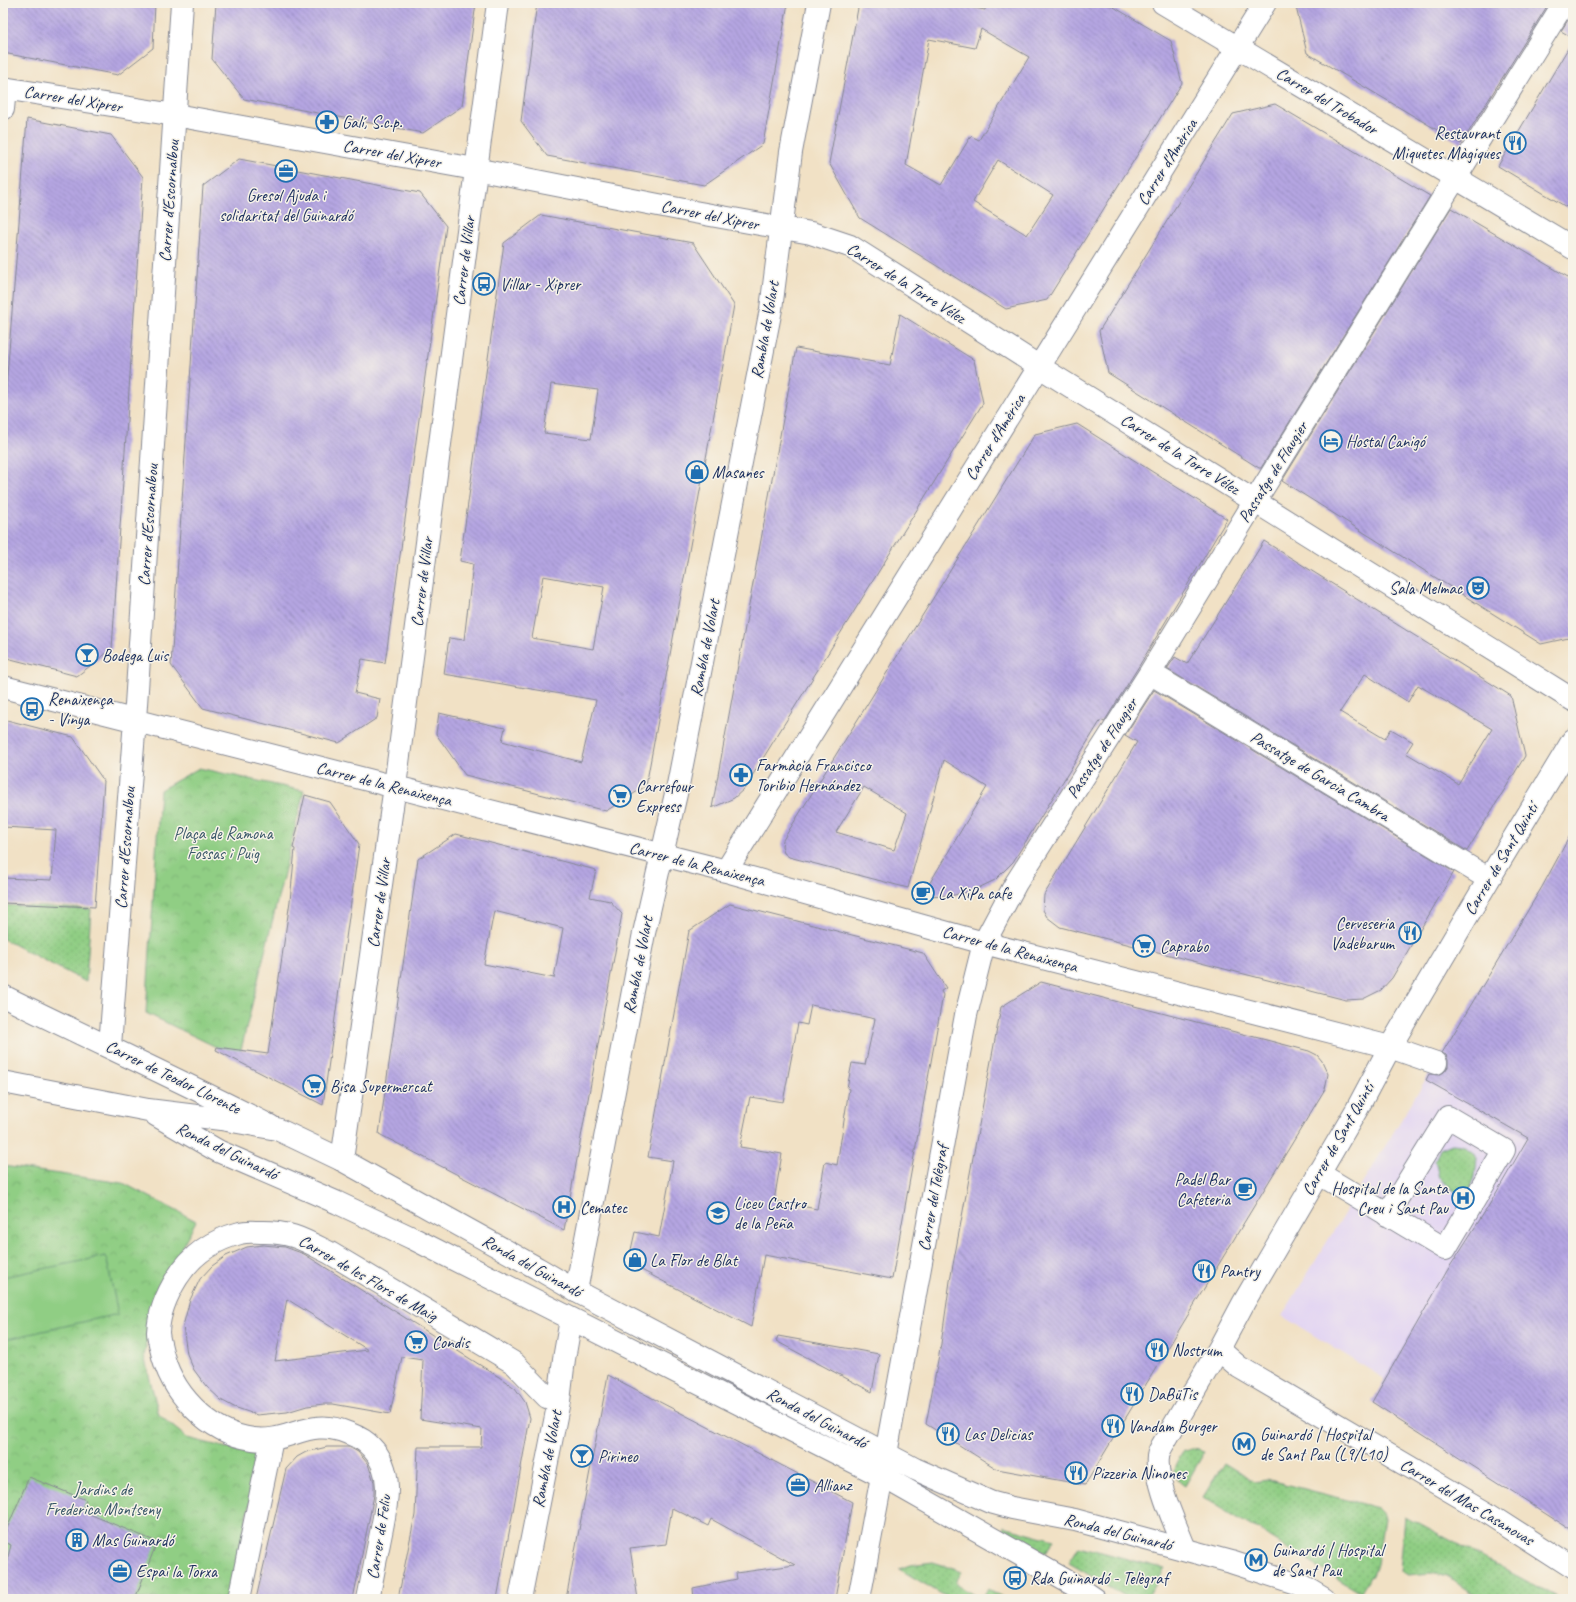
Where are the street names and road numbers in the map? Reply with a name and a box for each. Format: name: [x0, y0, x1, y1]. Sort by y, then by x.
street label: Carrer del Trobador: [1272, 62, 1383, 141]
street label: Carrer del Xiprer: [22, 81, 125, 117]
street label: Carrer d'Amèrica: [1132, 114, 1202, 209]
street label: Carrer del Xiprer: [341, 135, 444, 173]
street label: Carrer d'Escornalbou: [154, 138, 184, 263]
street label: Carrer del Xiprer: [659, 195, 762, 235]
street label: Carrer de Villar: [448, 213, 480, 307]
street label: Carrer de la Torre Vélez: [843, 238, 971, 329]
street label: Rambla de Volart: [746, 277, 784, 380]
street label: Carrer d'Amèrica: [960, 389, 1030, 484]
street label: Carrer de la Torre Vélez: [1117, 409, 1245, 500]
street label: Passatge de Flaugier: [1234, 416, 1313, 526]
street label: Carrer d'Escornalbou: [133, 462, 163, 587]
street label: Carrer de Villar: [406, 534, 438, 628]
street label: Rambla de Volart: [685, 595, 725, 698]
street label: Passatge de Flaugier: [1062, 692, 1143, 802]
street label: Passatge de Garcia Cambra: [1247, 726, 1395, 827]
street label: Carrer de la Renaixença: [314, 757, 455, 811]
street label: Carrer d'Escornalbou: [110, 785, 140, 910]
street label: Carrer de Sant Quintí: [1459, 796, 1545, 919]
street label: Carrer de la Renaixença: [627, 837, 768, 891]
street label: Carrer de Villar: [362, 855, 396, 949]
street label: Rambla de Volart: [618, 912, 658, 1015]
street label: Carrer de la Renaixença: [940, 921, 1081, 978]
street label: Carrer de Teodor Llorente: [102, 1035, 245, 1119]
street label: Carrer de Sant Quintí: [1297, 1075, 1381, 1199]
street label: Ronda del Guinardó: [173, 1117, 284, 1186]
street label: Carrer del Telègraf: [913, 1139, 953, 1253]
street label: Carrer de les Flors de Maig: [295, 1230, 443, 1327]
street label: Ronda del Guinardó: [479, 1230, 588, 1303]
street label: Ronda del Guinardó: [763, 1383, 873, 1455]
street label: Rambla de Volart: [527, 1406, 567, 1509]
street label: Carrer del Mas Casanovas: [1396, 1454, 1539, 1551]
street label: Carrer de Feliu: [362, 1492, 396, 1581]
street label: Ronda del Guinardó: [1062, 1508, 1177, 1556]

